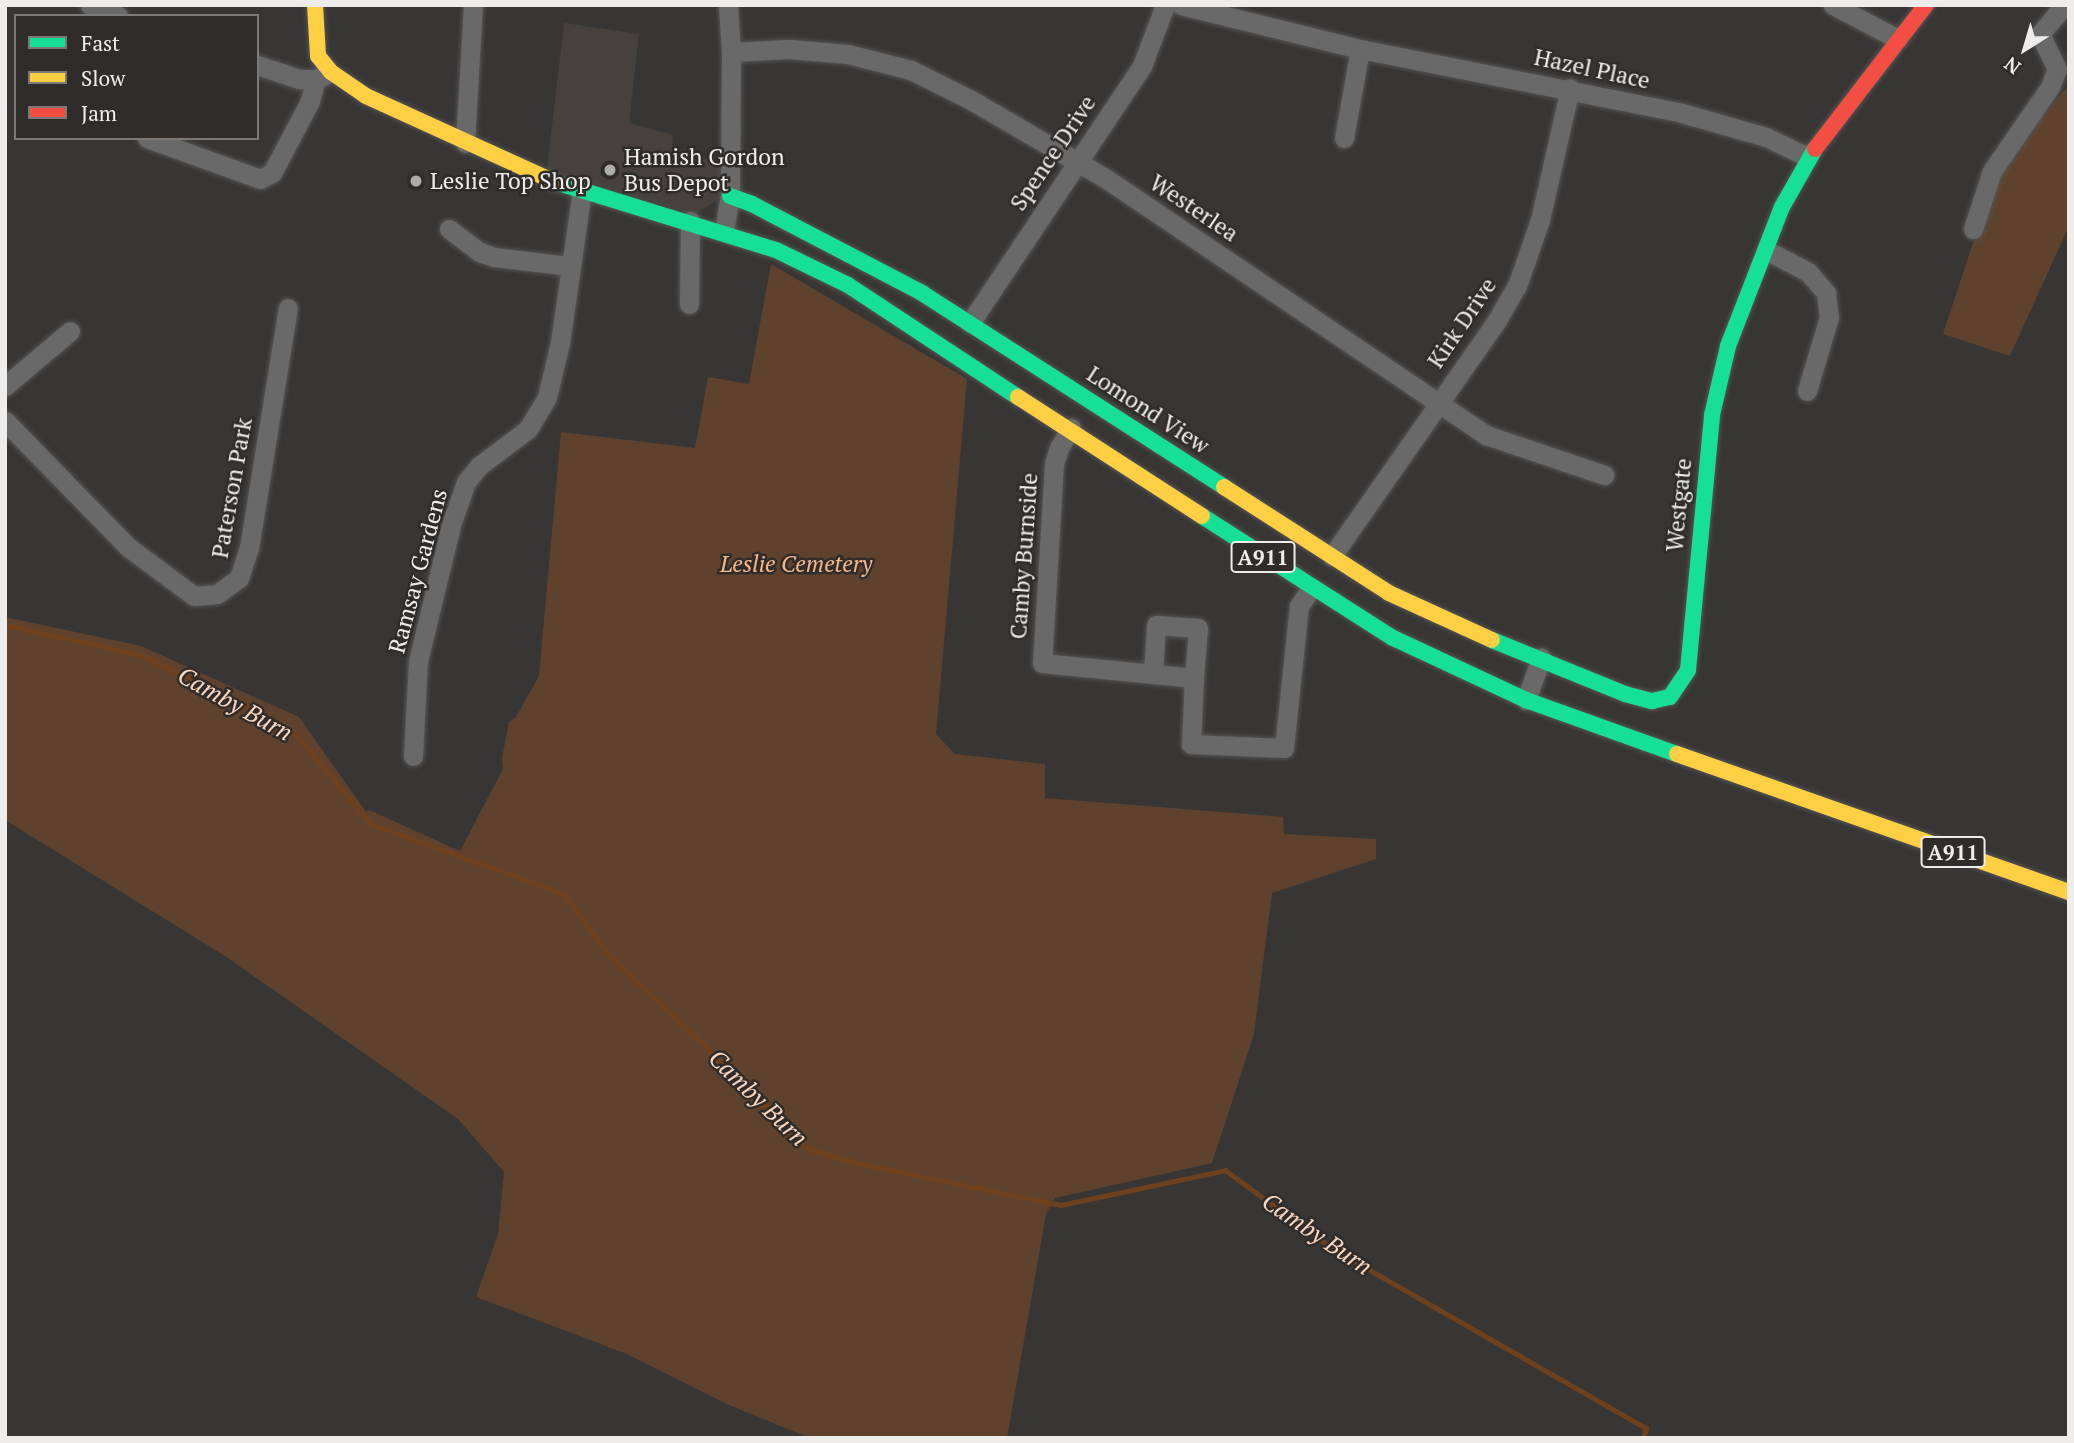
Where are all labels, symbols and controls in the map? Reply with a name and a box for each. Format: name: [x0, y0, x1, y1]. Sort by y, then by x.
legend: [14, 14, 259, 140]
north arrow: [1990, 14, 2060, 84]
text: Fast: [81, 29, 120, 57]
street label: Hazel Place: [1532, 43, 1652, 95]
text: N: [1999, 52, 2025, 80]
text: Slow: [81, 64, 125, 92]
street label: Spence Drive: [1004, 90, 1102, 216]
text: Jam: [81, 99, 117, 127]
place label: Hamish Gordon Bus Depot: [624, 143, 785, 197]
marker: Hamish Gordon Bus Depot: [602, 162, 618, 178]
place label: Leslie Top Shop: [430, 167, 591, 195]
street label: Westerlea: [1145, 168, 1243, 248]
marker: Leslie Top Shop: [408, 173, 424, 189]
street label: Kirk Drive: [1422, 273, 1502, 373]
street label: Lomond View: [1081, 360, 1215, 460]
street label: Paterson Park: [206, 416, 258, 560]
street label: Westgate: [1660, 457, 1698, 553]
street label: Camby Burnside: [1004, 472, 1044, 640]
street label: Ramsay Gardens: [383, 486, 453, 656]
road number: A911: [1230, 540, 1296, 574]
park label: Leslie Cemetery: [720, 550, 872, 578]
water label: Camby Burn: [173, 661, 297, 747]
road number: A911: [1920, 834, 1986, 870]
water label: Camby Burn: [703, 1044, 813, 1152]
water label: Camby Burn: [1257, 1187, 1377, 1281]

